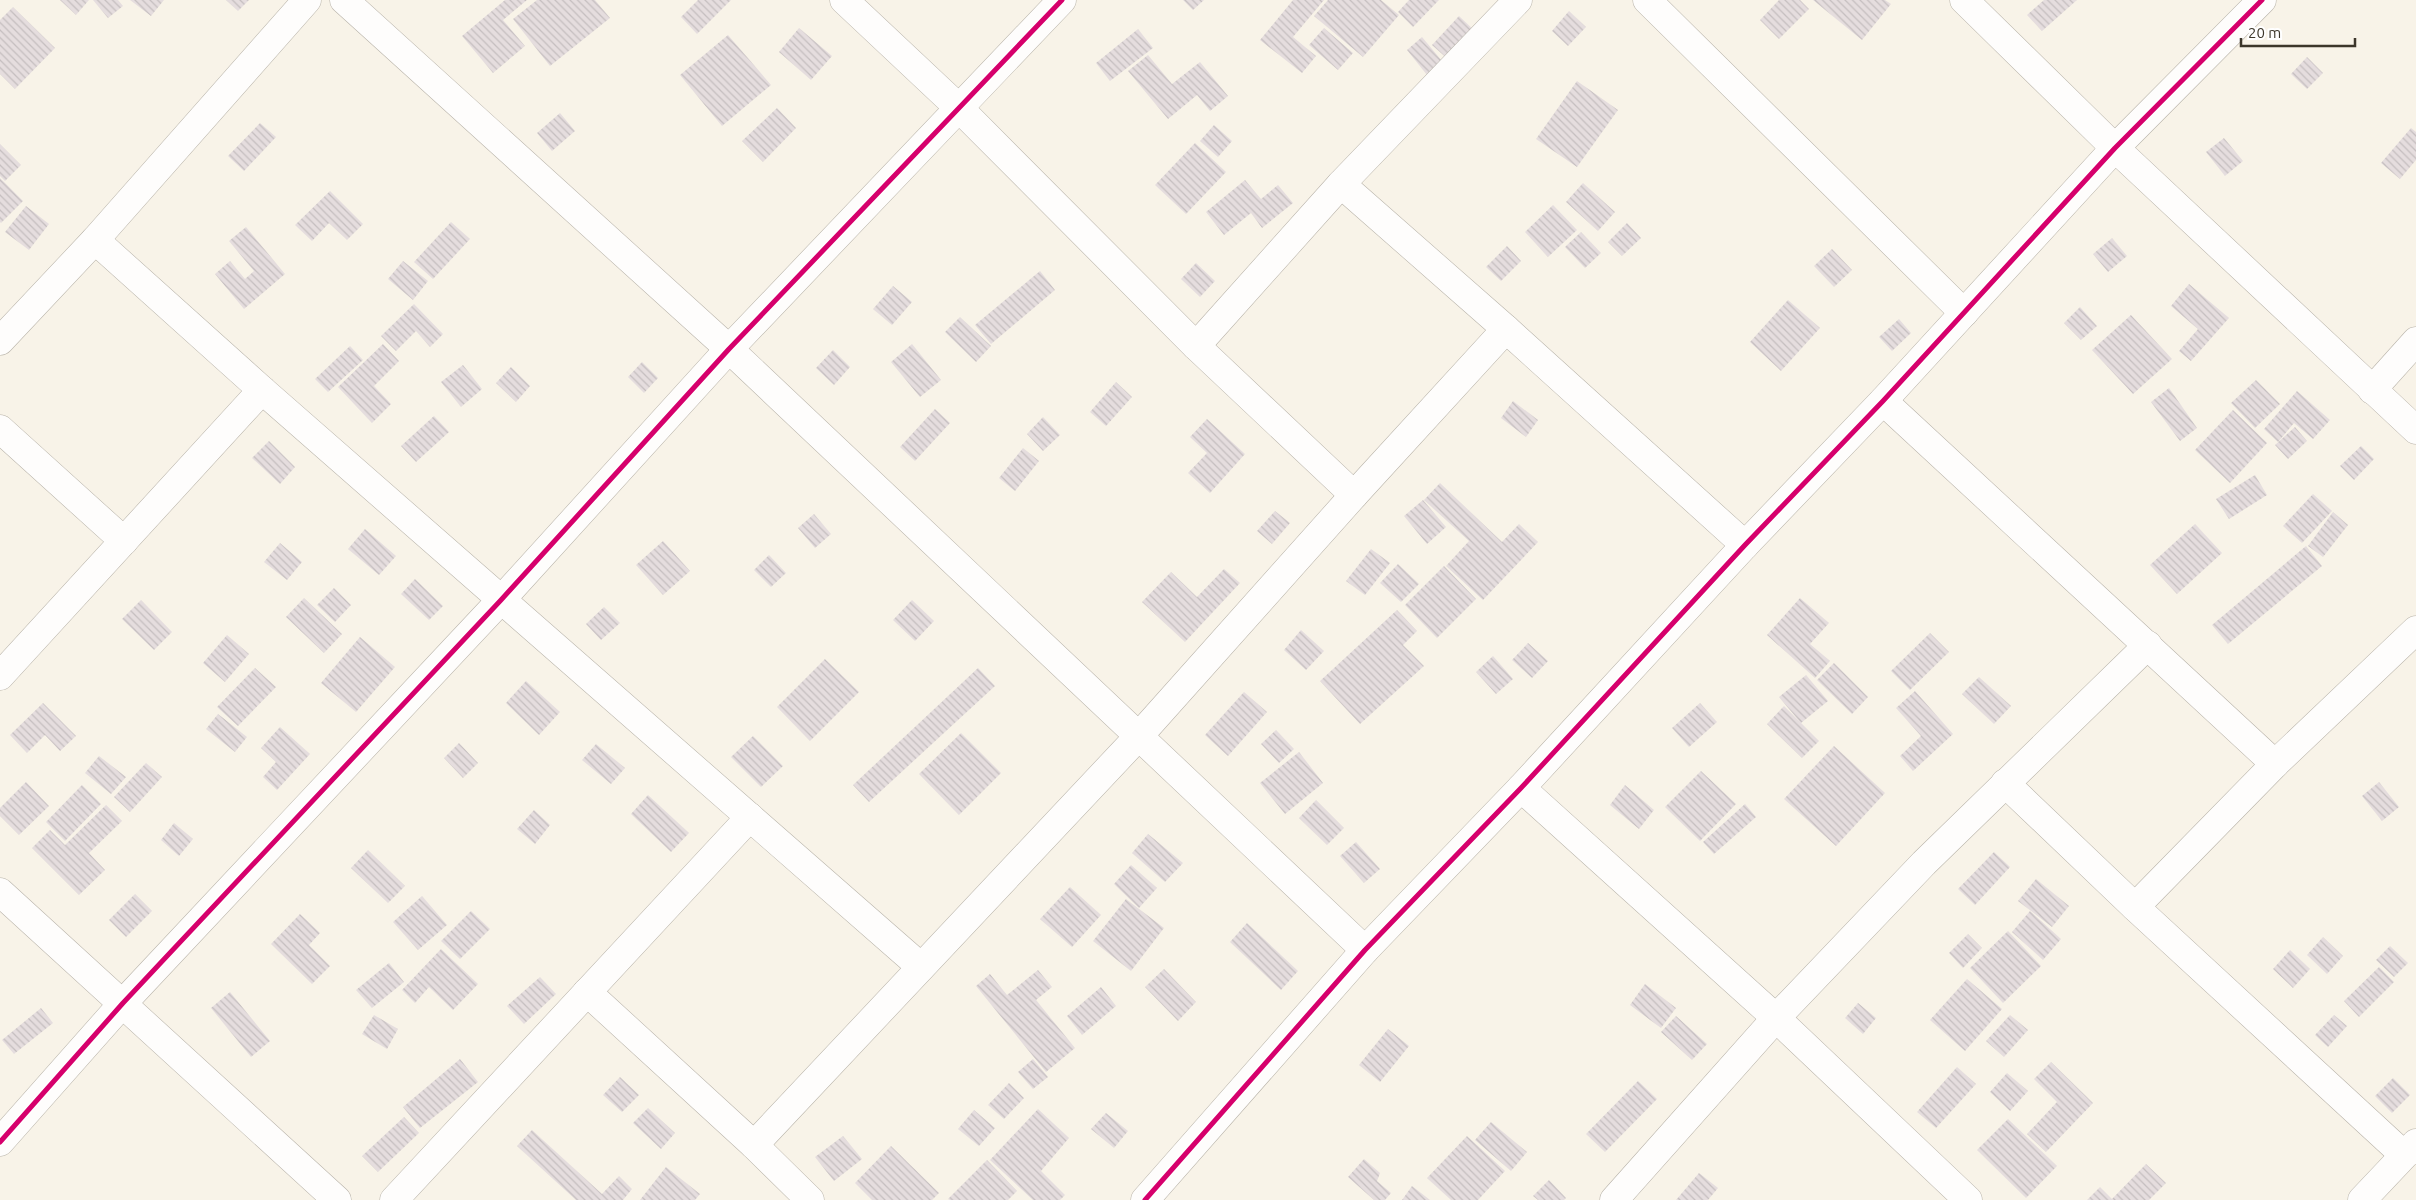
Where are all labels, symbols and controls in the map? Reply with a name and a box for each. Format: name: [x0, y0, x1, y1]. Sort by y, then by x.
scale bar: [2241, 15, 2355, 47]
text: 20 m: [2248, 24, 2281, 41]

